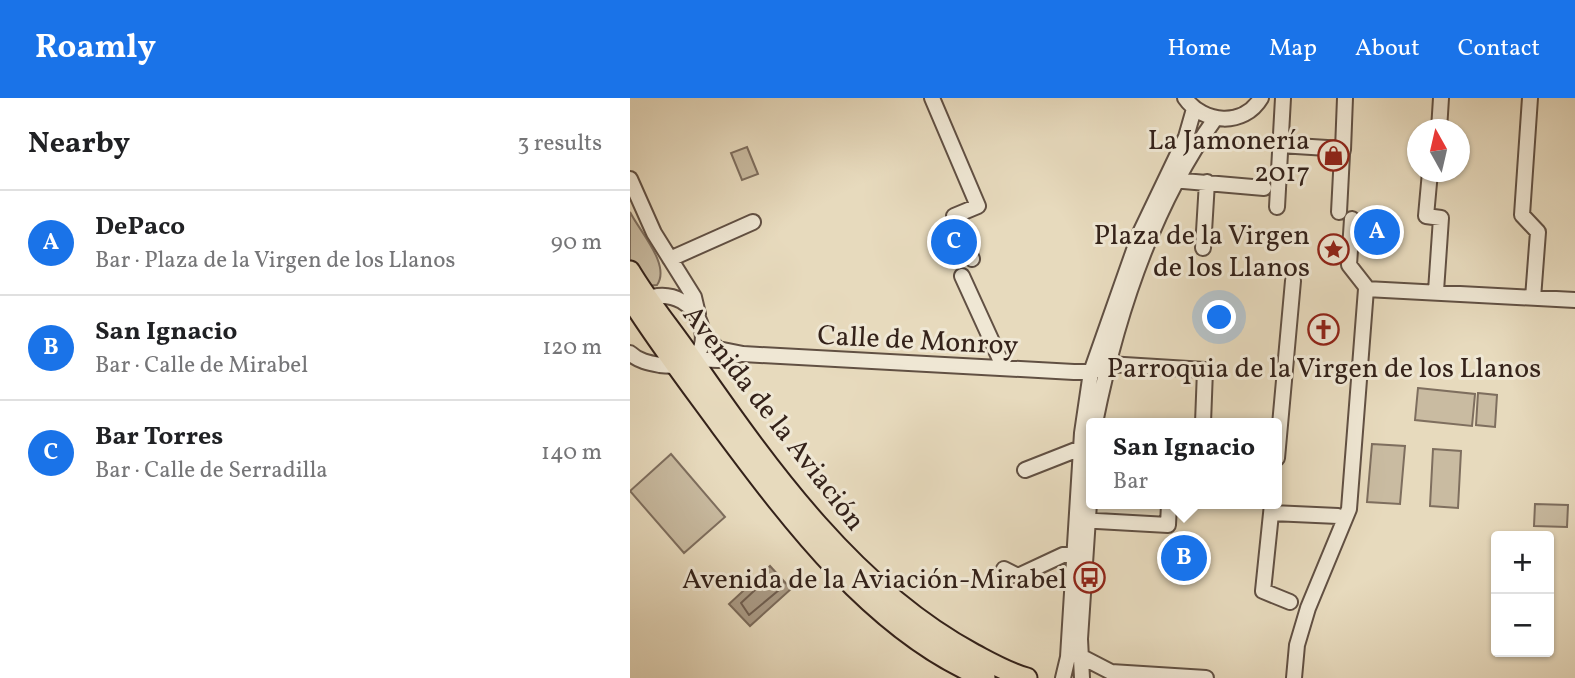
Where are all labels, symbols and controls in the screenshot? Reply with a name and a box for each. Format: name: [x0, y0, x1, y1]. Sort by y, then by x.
text: Roamly: [35, 26, 156, 72]
text: Home: [1167, 32, 1231, 66]
text: Map: [1269, 32, 1317, 66]
text: About: [1355, 32, 1420, 66]
text: Contact: [1458, 32, 1540, 66]
north arrow: [1407, 119, 1470, 182]
place label: La Jamonería 2017: [1148, 122, 1310, 193]
text: Nearby: [28, 123, 130, 165]
text: 3 results: [517, 128, 602, 160]
shop icon: La Jamonería 2017: [1316, 138, 1350, 172]
pin: A: [1354, 206, 1400, 258]
text: DePaco: [95, 209, 185, 245]
pin: C: [931, 216, 977, 268]
place label: Plaza de la Virgen de los Llanos: [1094, 217, 1310, 288]
text: A: [43, 227, 59, 259]
text: 90 m: [551, 227, 602, 259]
place icon: Plaza de la Virgen de los Llanos: [1316, 233, 1350, 267]
text: Bar · Plaza de la Virgen de los Llanos: [95, 245, 455, 277]
street label: Avenida de la Aviación: [673, 298, 874, 540]
your location: [1202, 300, 1236, 334]
church icon: Parroquia de la Virgen de los Llanos: [1307, 313, 1341, 347]
text: San Ignacio: [95, 314, 237, 350]
street label: Calle de Monroy: [816, 317, 1019, 366]
text: B: [43, 332, 59, 364]
text: 120 m: [542, 332, 602, 364]
text: Bar · Calle de Mirabel: [95, 350, 308, 382]
place label: Parroquia de la Virgen de los Llanos: [1107, 350, 1541, 389]
popup: [1086, 418, 1282, 509]
text: Bar Torres: [95, 419, 223, 455]
text: San Ignacio: [1113, 430, 1255, 466]
text: C: [44, 437, 58, 469]
text: 140 m: [541, 437, 602, 469]
text: Bar · Calle de Serradilla: [95, 455, 328, 487]
text: Bar: [1113, 466, 1148, 498]
map controls: [1491, 531, 1554, 657]
button: +: [1491, 531, 1554, 594]
pin: B: [1161, 532, 1207, 584]
place label: Avenida de la Aviación-Mirabel: [682, 561, 1067, 600]
bus stop icon: Avenida de la Aviación-Mirabel: [1073, 561, 1107, 595]
button: −: [1491, 594, 1554, 657]

